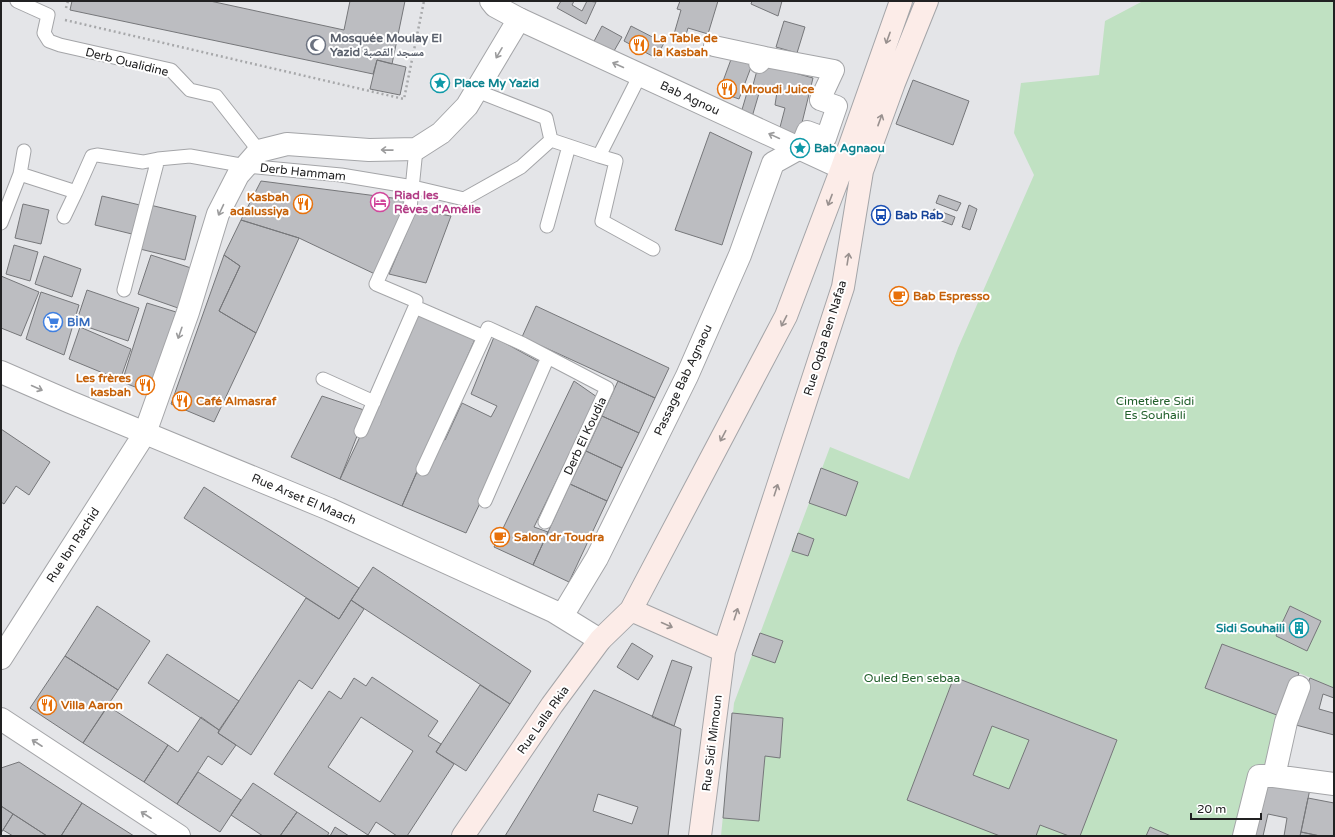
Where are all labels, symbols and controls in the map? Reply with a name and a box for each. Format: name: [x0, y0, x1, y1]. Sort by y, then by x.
place label: Mosquée Moulay El Yazid مسجد القصبة: [330, 31, 442, 59]
place label: La Table de la Kasbah: [653, 31, 718, 59]
one-way arrow: [883, 31, 891, 43]
mosque icon: Mosquée Moulay El Yazid مسجد القصبة: [305, 34, 327, 56]
restaurant icon: La Table de la Kasbah: [628, 34, 650, 56]
street label: Derb Oualidine: [84, 45, 170, 79]
one-way arrow: [495, 47, 503, 59]
one-way arrow: [612, 60, 624, 68]
place icon: Place My Yazid: [429, 72, 451, 94]
place label: Place My Yazid: [454, 76, 539, 91]
street label: Bab Agnou: [658, 78, 722, 118]
restaurant icon: Mroudi Juice: [716, 78, 738, 100]
place label: Mroudi Juice: [741, 82, 814, 96]
one-way arrow: [877, 114, 885, 126]
one-way arrow: [768, 132, 780, 139]
place icon: Bab Agnaou: [789, 137, 811, 159]
place label: Bab Agnaou: [814, 141, 885, 156]
one-way arrow: [381, 146, 394, 154]
street label: Derb Hammam: [259, 161, 347, 183]
place label: Riad les Rêves d'Amélie: [394, 188, 481, 216]
place label: Kasbah adalussiya: [230, 190, 289, 219]
hotel icon: Riad les Rêves d'Amélie: [369, 191, 391, 213]
restaurant icon: Kasbah adalussiya: [292, 193, 314, 215]
one-way arrow: [826, 193, 833, 206]
one-way arrow: [217, 203, 224, 215]
bus stop icon: Bab Rab: [870, 204, 892, 226]
place label: Bab Rab: [895, 208, 944, 222]
one-way arrow: [844, 253, 852, 266]
street label: Rue Oqba Ben Nafaa: [801, 279, 849, 397]
cafe icon: Bab Espresso: [888, 285, 910, 307]
place label: Bab Espresso: [913, 289, 990, 304]
supermarket icon: BİM: [42, 311, 64, 333]
place label: BİM: [67, 315, 90, 329]
one-way arrow: [779, 315, 787, 327]
street label: Passage Bab Agnaou: [651, 322, 715, 438]
one-way arrow: [176, 327, 184, 339]
place label: Les frères kasbah: [76, 371, 131, 399]
restaurant icon: Les frères kasbah: [134, 374, 156, 396]
one-way arrow: [30, 385, 42, 392]
restaurant icon: Café Almasraf: [171, 390, 193, 412]
place label: Café Almasraf: [196, 394, 277, 408]
park label: Cimetière Sidi Es Souhaili: [1116, 394, 1194, 422]
street label: Derb El Koudia: [561, 395, 609, 477]
one-way arrow: [719, 430, 726, 442]
street label: Rue Arset El Maach: [250, 471, 358, 527]
one-way arrow: [773, 484, 781, 496]
street label: Rue Ibn Rachid: [44, 505, 102, 585]
cafe icon: Salon dr Toudra: [489, 526, 511, 548]
place label: Salon dr Toudra: [514, 530, 604, 544]
one-way arrow: [733, 607, 740, 620]
building icon: Sidi Souhaili: [1288, 617, 1310, 639]
place label: Sidi Souhaili: [1216, 621, 1285, 635]
one-way arrow: [661, 622, 673, 630]
park label: Ouled Ben sebaa: [864, 671, 960, 685]
street label: Rue Lalla Rkia: [514, 683, 572, 757]
restaurant icon: Villa Aaron: [36, 694, 58, 716]
street label: Rue Sidi Mimoun: [699, 694, 725, 792]
place label: Villa Aaron: [61, 698, 123, 712]
one-way arrow: [32, 739, 43, 747]
scale bar: [1191, 795, 1261, 821]
text: 20 m: [1197, 802, 1226, 816]
one-way arrow: [140, 810, 152, 818]

